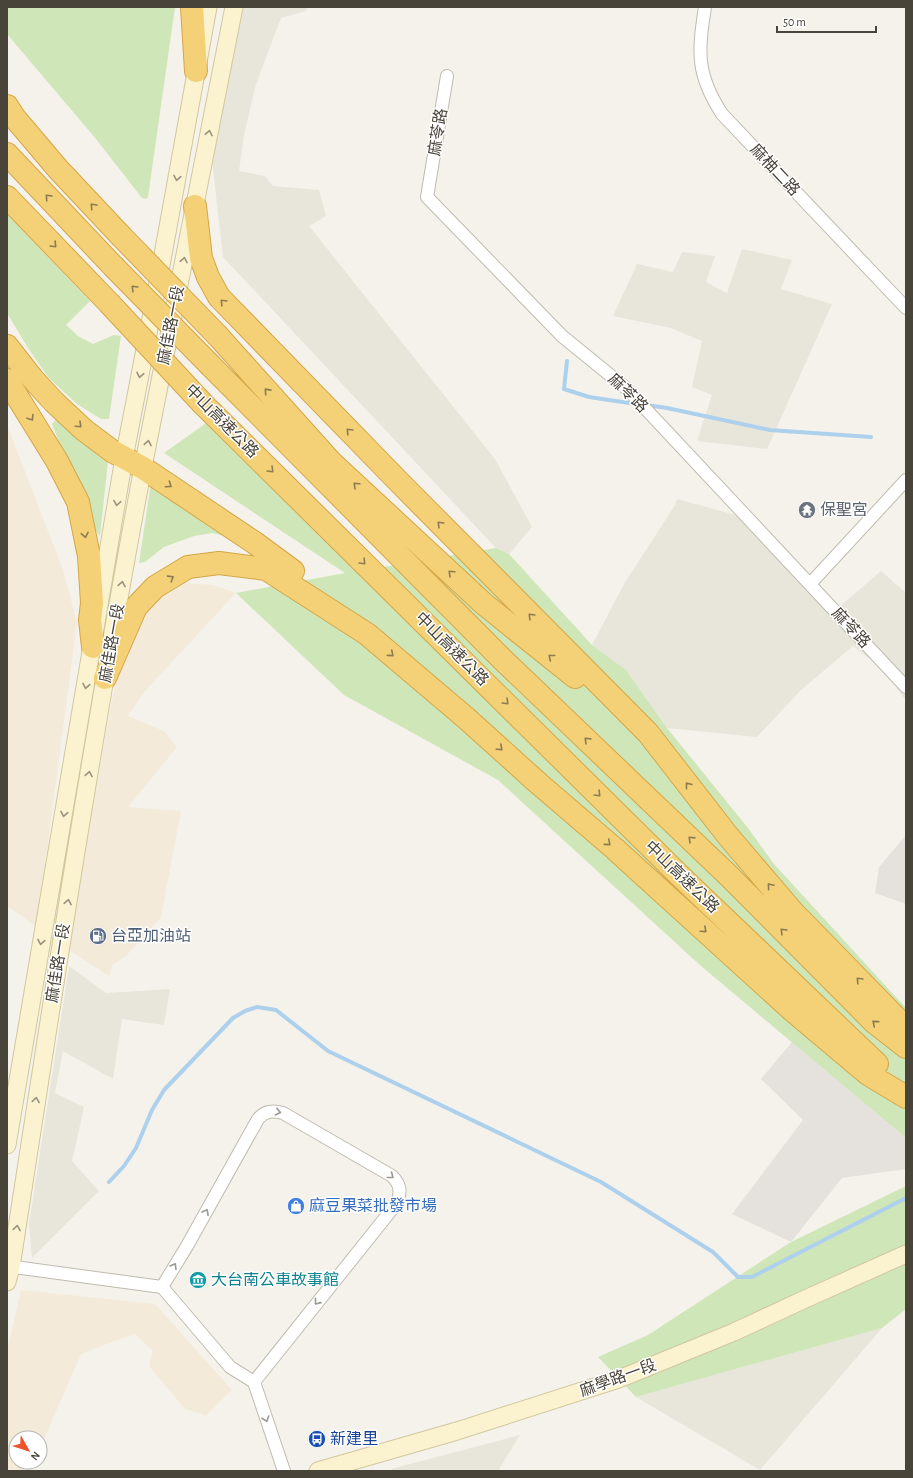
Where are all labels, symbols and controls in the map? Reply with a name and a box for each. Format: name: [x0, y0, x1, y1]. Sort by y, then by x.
scale bar: [777, 8, 876, 34]
text: 50 m: [783, 16, 806, 28]
street label: 麻苓路: [425, 107, 450, 157]
one-way arrow: [205, 130, 213, 136]
street label: 麻柚二路: [747, 140, 803, 199]
one-way arrow: [173, 175, 181, 181]
one-way arrow: [45, 194, 53, 202]
one-way arrow: [91, 204, 98, 211]
one-way arrow: [49, 241, 56, 248]
one-way arrow: [179, 257, 188, 263]
street label: 麻佳路一段: [155, 284, 186, 366]
one-way arrow: [131, 285, 139, 293]
one-way arrow: [221, 299, 228, 307]
street label: 麻苓路: [605, 370, 652, 415]
one-way arrow: [137, 372, 145, 378]
street label: 中山高速公路: [182, 381, 262, 461]
one-way arrow: [264, 388, 271, 396]
one-way arrow: [26, 414, 33, 421]
one-way arrow: [74, 421, 82, 428]
one-way arrow: [346, 428, 354, 436]
one-way arrow: [143, 440, 152, 446]
one-way arrow: [266, 466, 274, 473]
one-way arrow: [165, 481, 172, 488]
one-way arrow: [353, 483, 361, 490]
one-way arrow: [113, 499, 121, 506]
temple icon: 保聖宮: [797, 500, 817, 520]
place label: 保聖宮: [820, 501, 868, 518]
one-way arrow: [437, 521, 445, 529]
one-way arrow: [80, 532, 89, 538]
one-way arrow: [358, 557, 366, 565]
one-way arrow: [449, 571, 456, 578]
one-way arrow: [167, 575, 174, 582]
one-way arrow: [117, 581, 126, 587]
street label: 麻佳路一段: [96, 602, 127, 684]
street label: 麻苓路: [829, 604, 874, 651]
street label: 中山高速公路: [412, 609, 492, 689]
one-way arrow: [528, 613, 536, 621]
one-way arrow: [386, 650, 393, 657]
one-way arrow: [548, 655, 555, 662]
one-way arrow: [82, 683, 91, 689]
one-way arrow: [501, 697, 509, 705]
one-way arrow: [584, 737, 592, 745]
one-way arrow: [495, 744, 502, 751]
one-way arrow: [84, 771, 93, 777]
one-way arrow: [686, 782, 693, 789]
one-way arrow: [593, 789, 601, 797]
one-way arrow: [60, 811, 68, 817]
street label: 中山高速公路: [642, 837, 723, 916]
one-way arrow: [688, 837, 696, 844]
one-way arrow: [603, 838, 611, 845]
one-way arrow: [767, 883, 774, 890]
one-way arrow: [63, 899, 71, 905]
street label: 麻佳路一段: [43, 922, 72, 1004]
fuel station icon: 台亞加油站: [88, 926, 108, 946]
one-way arrow: [700, 926, 707, 933]
place label: 台亞加油站: [111, 927, 191, 944]
one-way arrow: [780, 928, 788, 936]
one-way arrow: [37, 939, 46, 945]
one-way arrow: [856, 977, 864, 985]
one-way arrow: [872, 1020, 880, 1027]
one-way arrow: [31, 1097, 40, 1103]
one-way arrow: [275, 1108, 282, 1116]
one-way arrow: [387, 1171, 394, 1178]
shop icon: 麻豆果菜批發市場: [286, 1196, 306, 1216]
place label: 麻豆果菜批發市場: [309, 1197, 437, 1214]
one-way arrow: [201, 1209, 208, 1216]
one-way arrow: [12, 1225, 21, 1231]
one-way arrow: [170, 1263, 177, 1270]
museum icon: 大台南公車故事館: [188, 1270, 208, 1290]
place label: 大台南公車故事館: [211, 1271, 339, 1288]
one-way arrow: [315, 1297, 322, 1305]
street label: 麻學路一段: [577, 1356, 658, 1399]
one-way arrow: [261, 1415, 270, 1422]
bus stop icon: 新建里: [307, 1429, 327, 1449]
north arrow: [8, 1430, 48, 1470]
place label: 新建里: [330, 1430, 378, 1447]
text: N: [29, 1450, 42, 1462]

